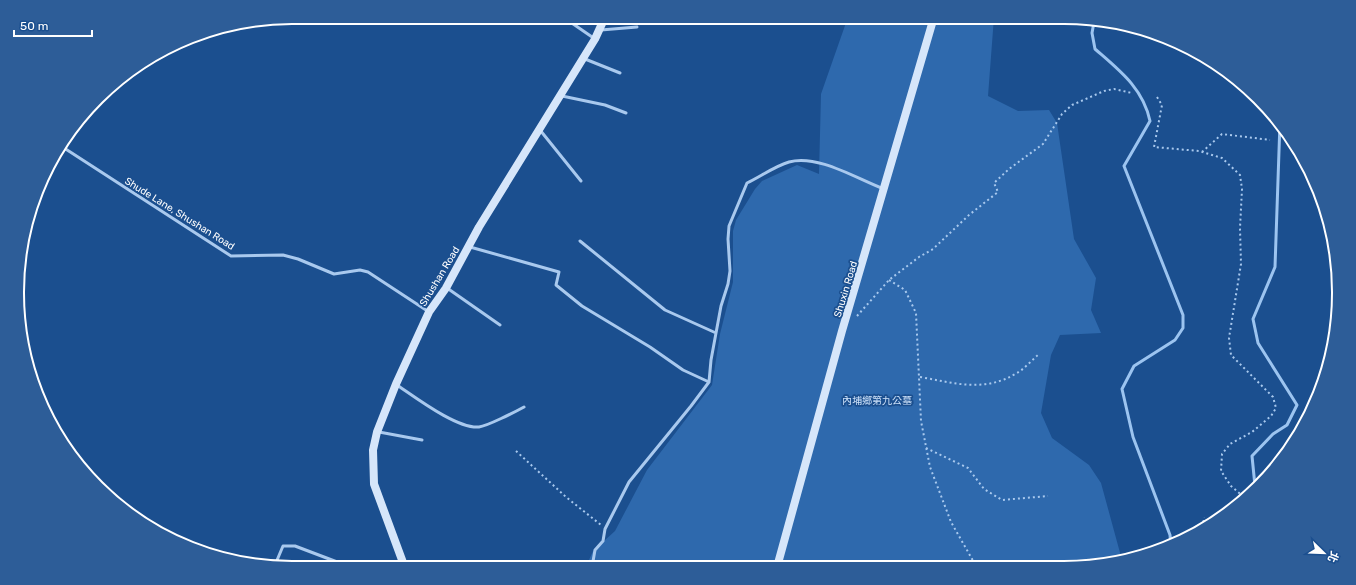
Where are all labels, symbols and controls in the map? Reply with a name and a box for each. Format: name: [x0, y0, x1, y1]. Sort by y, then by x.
scale bar: [14, 12, 92, 38]
text: 50 m: [20, 19, 48, 33]
street label: Shude Lane, Shushan Road: [122, 175, 237, 253]
street label: Shushan Road: [417, 245, 462, 308]
street label: Shuxin Road: [832, 260, 860, 319]
park label: 內埔鄉第九公墓: [842, 395, 912, 407]
north arrow: [1304, 533, 1344, 573]
text: 北: [1325, 549, 1341, 564]

